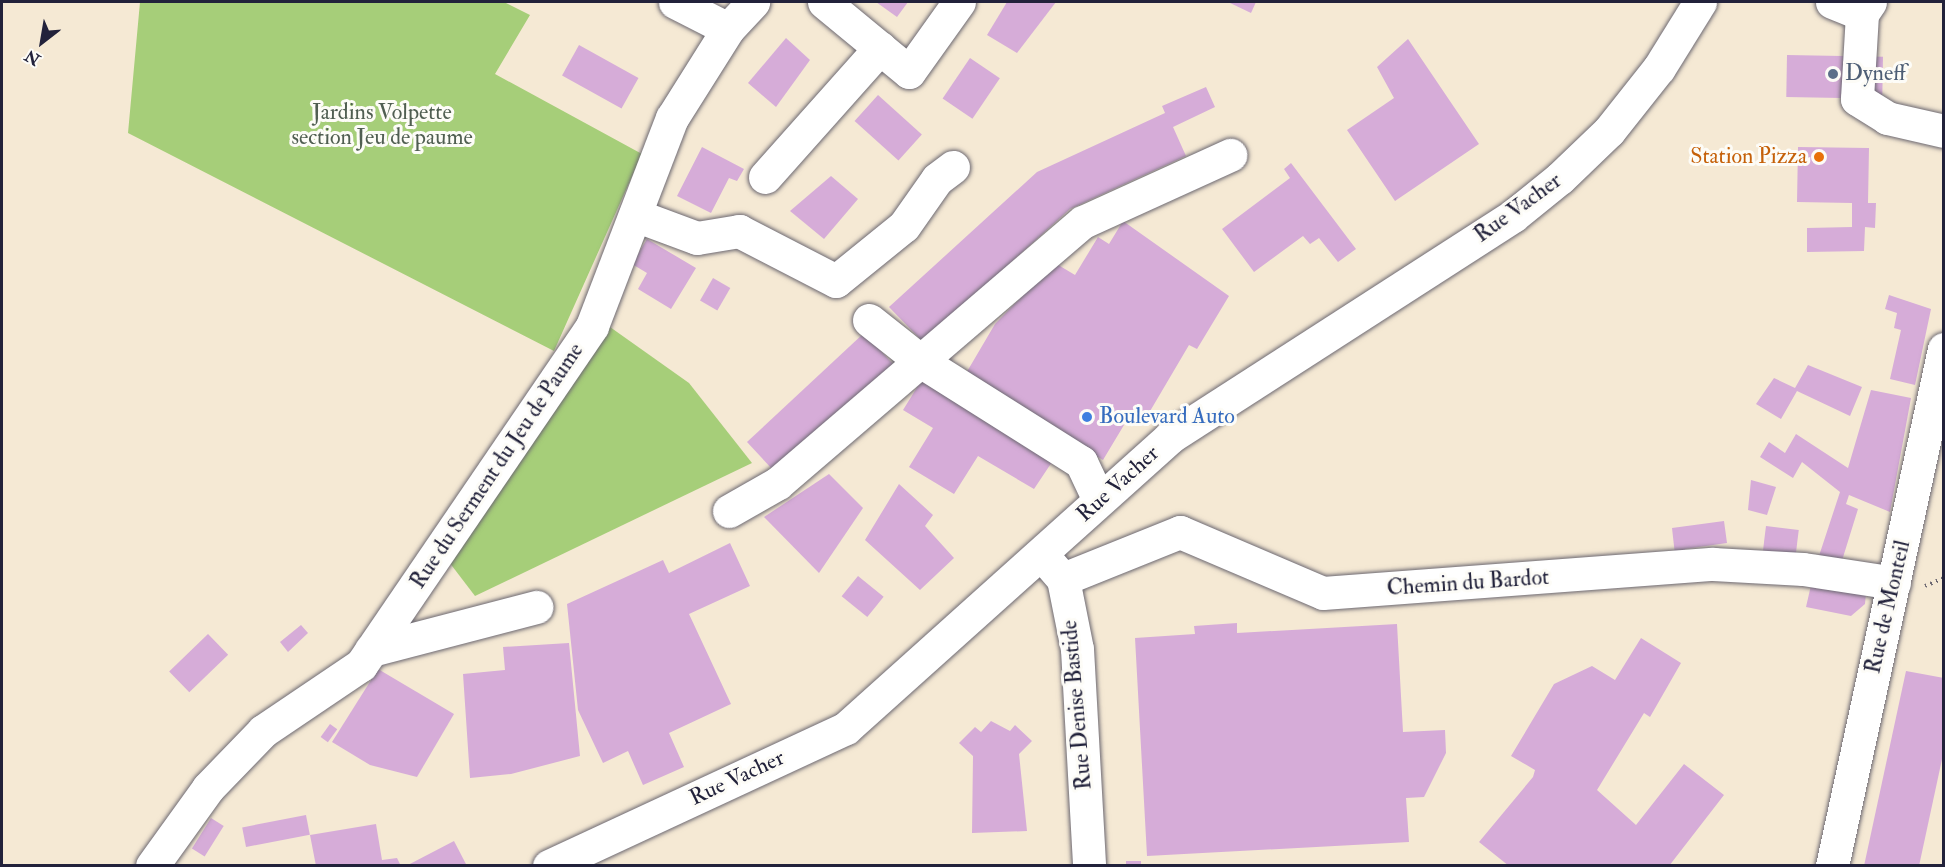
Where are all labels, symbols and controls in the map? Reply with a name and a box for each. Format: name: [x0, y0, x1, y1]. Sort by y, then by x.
north arrow: [12, 12, 72, 72]
text: N: [21, 45, 44, 70]
place label: Dyneff: [1845, 61, 1906, 87]
marker: Dyneff: [1826, 67, 1840, 81]
park label: Jardins Volpette section Jeu de paume: [291, 99, 473, 150]
place label: Station Pizza: [1690, 144, 1807, 170]
marker: Station Pizza: [1812, 150, 1826, 164]
street label: Rue Vacher: [1469, 168, 1567, 248]
street label: Rue du Serment du Jeu de Paume: [405, 338, 589, 594]
place label: Boulevard Auto: [1099, 404, 1235, 430]
marker: Boulevard Auto: [1080, 410, 1094, 424]
street label: Rue Vacher: [1072, 440, 1164, 528]
street label: Rue de Monteil: [1860, 538, 1916, 676]
street label: Chemin du Bardot: [1386, 564, 1550, 602]
street label: Rue Denise Bastide: [1056, 619, 1098, 791]
street label: Rue Vacher: [686, 745, 788, 811]

